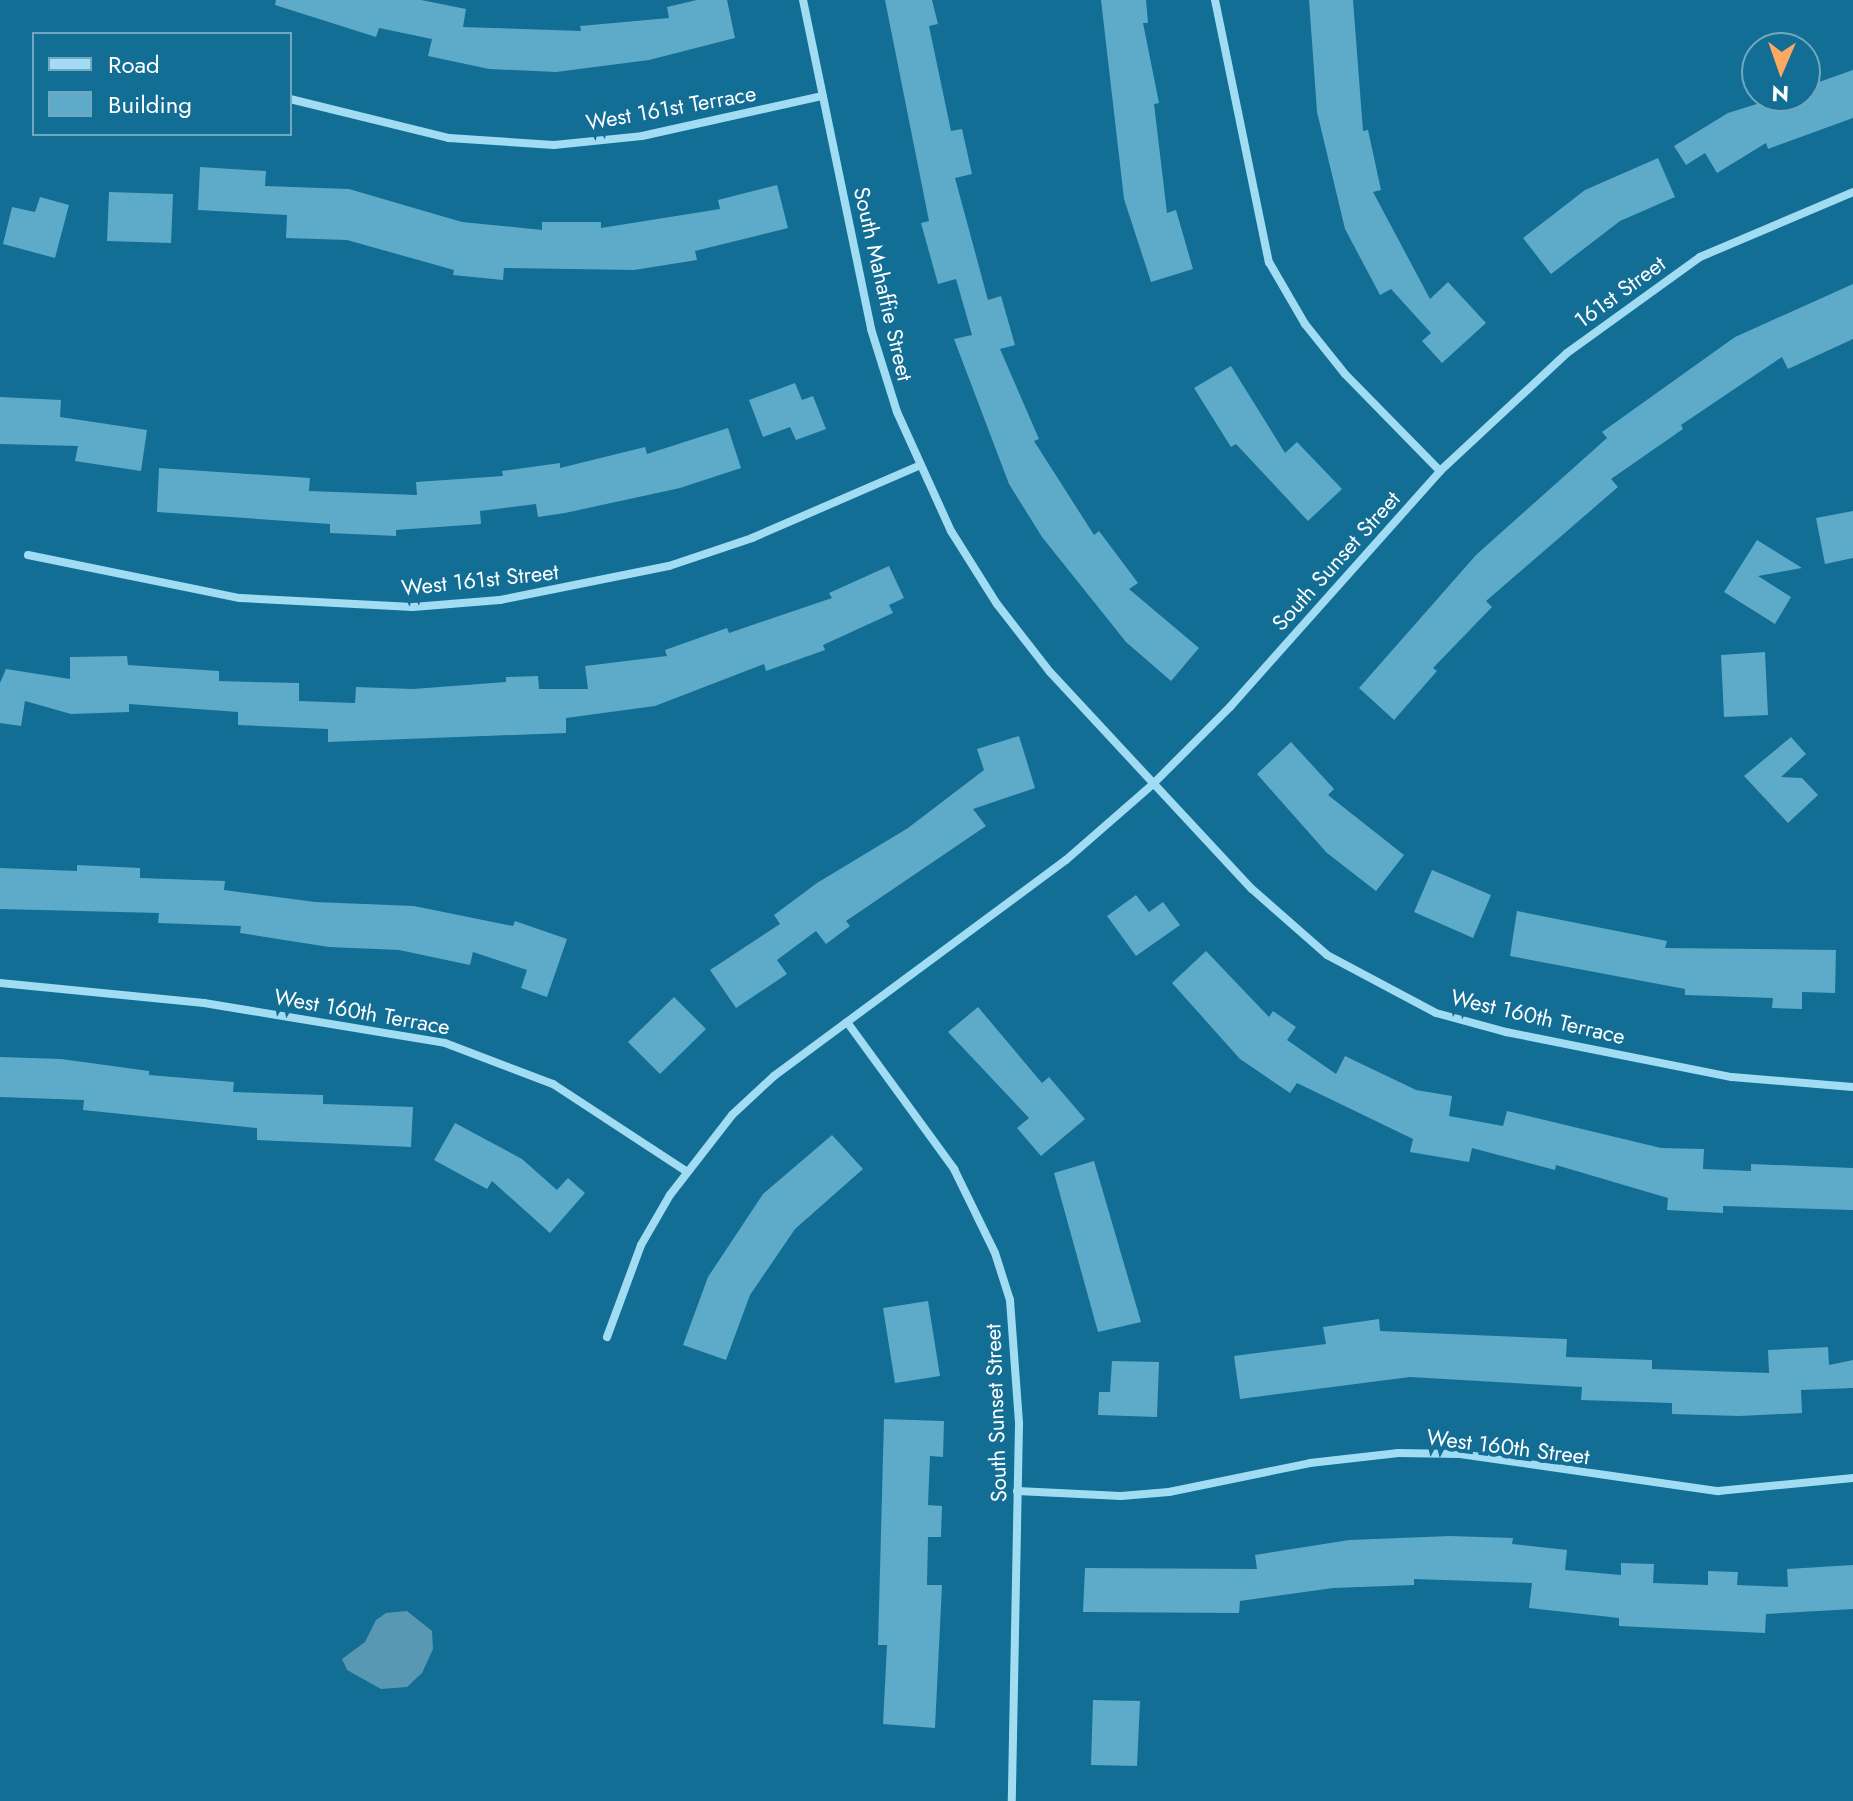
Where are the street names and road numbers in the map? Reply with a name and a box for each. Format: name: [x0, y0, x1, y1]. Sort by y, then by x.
street label: West 161st Terrace: [584, 80, 758, 136]
street label: South Mahaffie Street: [848, 184, 918, 384]
street label: 161st Street: [1569, 250, 1671, 334]
street label: South Sunset Street: [1266, 486, 1406, 636]
street label: West 161st Street: [400, 559, 560, 601]
street label: West 160th Terrace: [272, 984, 452, 1040]
street label: West 160th Terrace: [1448, 984, 1628, 1050]
street label: South Sunset Street: [980, 1323, 1012, 1503]
street label: West 160th Street: [1425, 1424, 1591, 1470]

